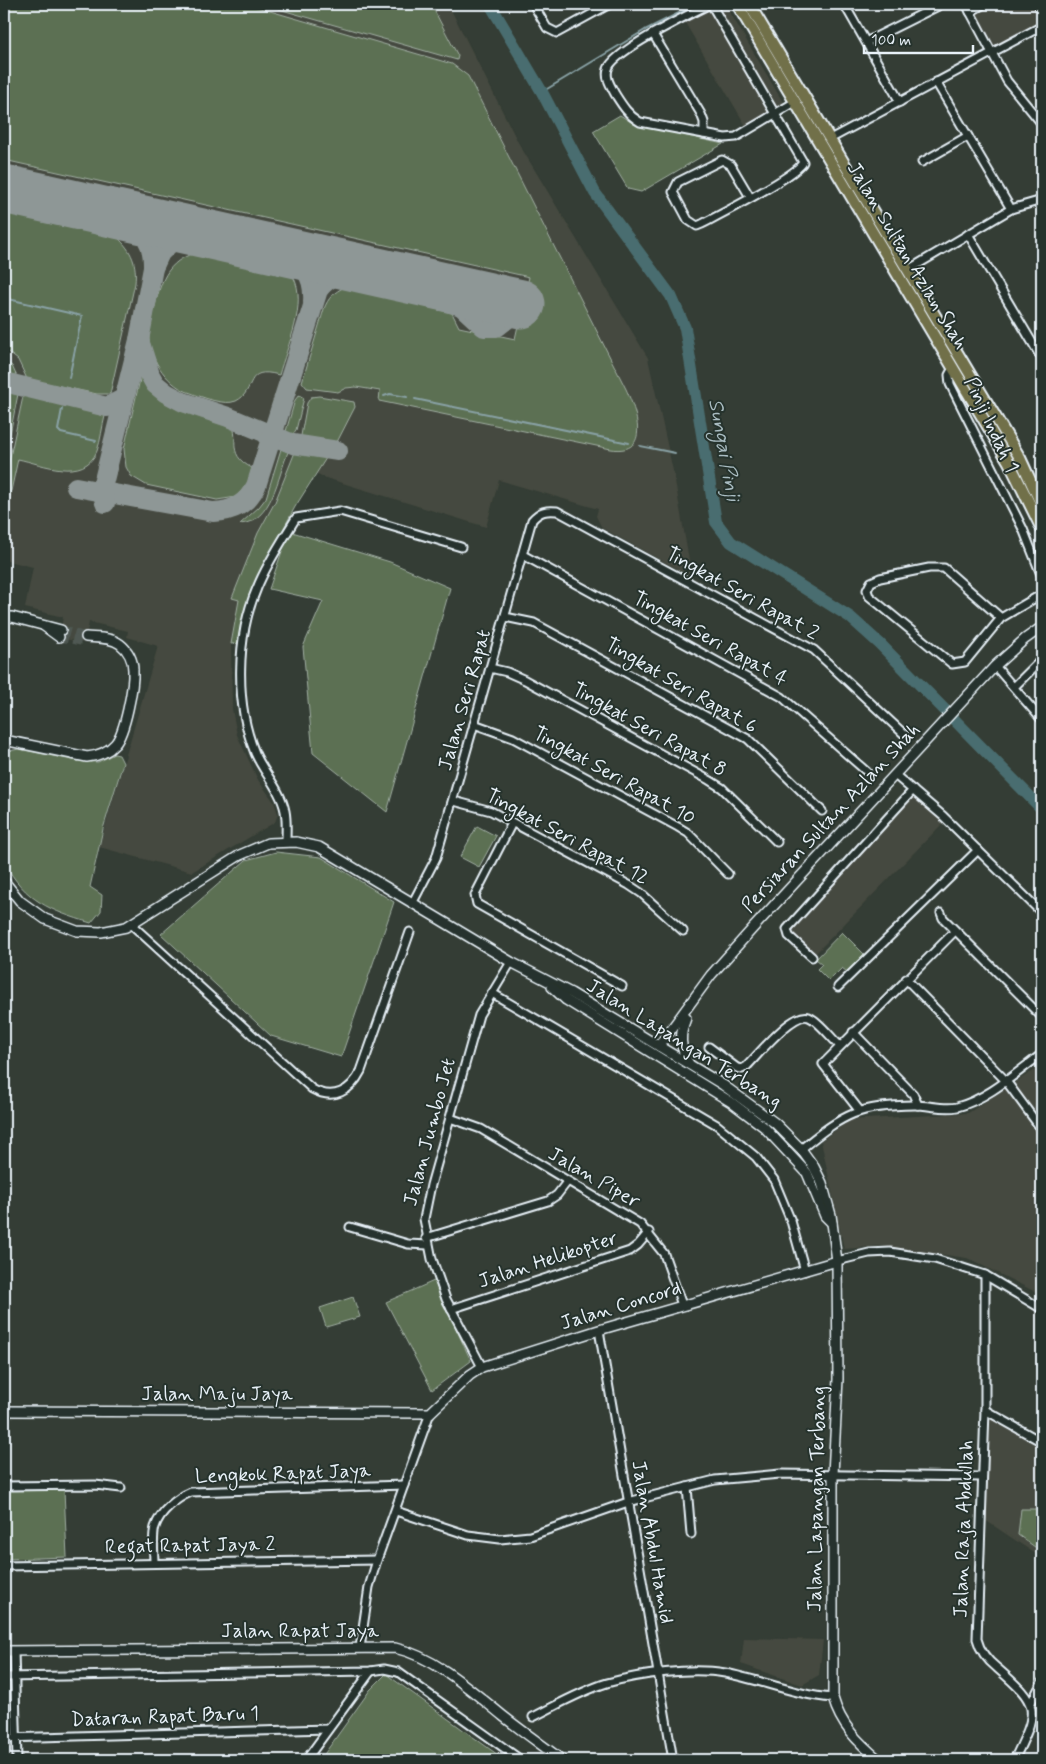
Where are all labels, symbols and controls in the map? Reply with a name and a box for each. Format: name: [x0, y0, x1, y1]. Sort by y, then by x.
scale bar: [864, 22, 972, 54]
text: 100 m: [871, 31, 911, 51]
street label: Jalan Sultan Azlan Shah: [840, 157, 974, 355]
street label: Pinji Indah 1: [957, 373, 1025, 477]
water label: Sungai Pinji: [699, 397, 747, 506]
street label: Tingkat Seri Rapat 2: [660, 541, 824, 648]
street label: Tingkat Seri Rapat 4: [627, 585, 793, 694]
street label: Jalan Seri Rapat: [432, 626, 498, 774]
street label: Tingkat Seri Rapat 6: [599, 631, 762, 742]
street label: Tingkat Seri Rapat 8: [566, 676, 731, 785]
street label: Persiaran Sultan Azlan Shah: [736, 717, 926, 919]
street label: Tingkat Seri Rapat 10: [527, 720, 700, 833]
street label: Tingkat Seri Rapat 12: [480, 783, 653, 892]
street label: Jalan Lapangan Terbang: [581, 973, 787, 1115]
street label: Jalan Jumbo Jet: [397, 1055, 463, 1209]
street label: Jalan Piper: [543, 1141, 645, 1216]
street label: Jalan Helikopter: [475, 1225, 621, 1295]
street label: Jalan Concord: [557, 1275, 685, 1337]
street label: Jalan Maju Jaya: [141, 1381, 294, 1408]
street label: Jalan Lapangan Terbang: [802, 1386, 832, 1612]
street label: Jalan Raja Abdullah: [947, 1440, 981, 1618]
street label: Lengkok Rapat Jaya: [195, 1457, 372, 1492]
street label: Jalan Abdul Hamid: [624, 1458, 680, 1626]
street label: Regat Rapat Jaya 2: [105, 1531, 276, 1563]
street label: Jalan Rapat Jaya: [221, 1618, 380, 1645]
street label: Dataran Rapat Baru 1: [70, 1700, 260, 1734]

